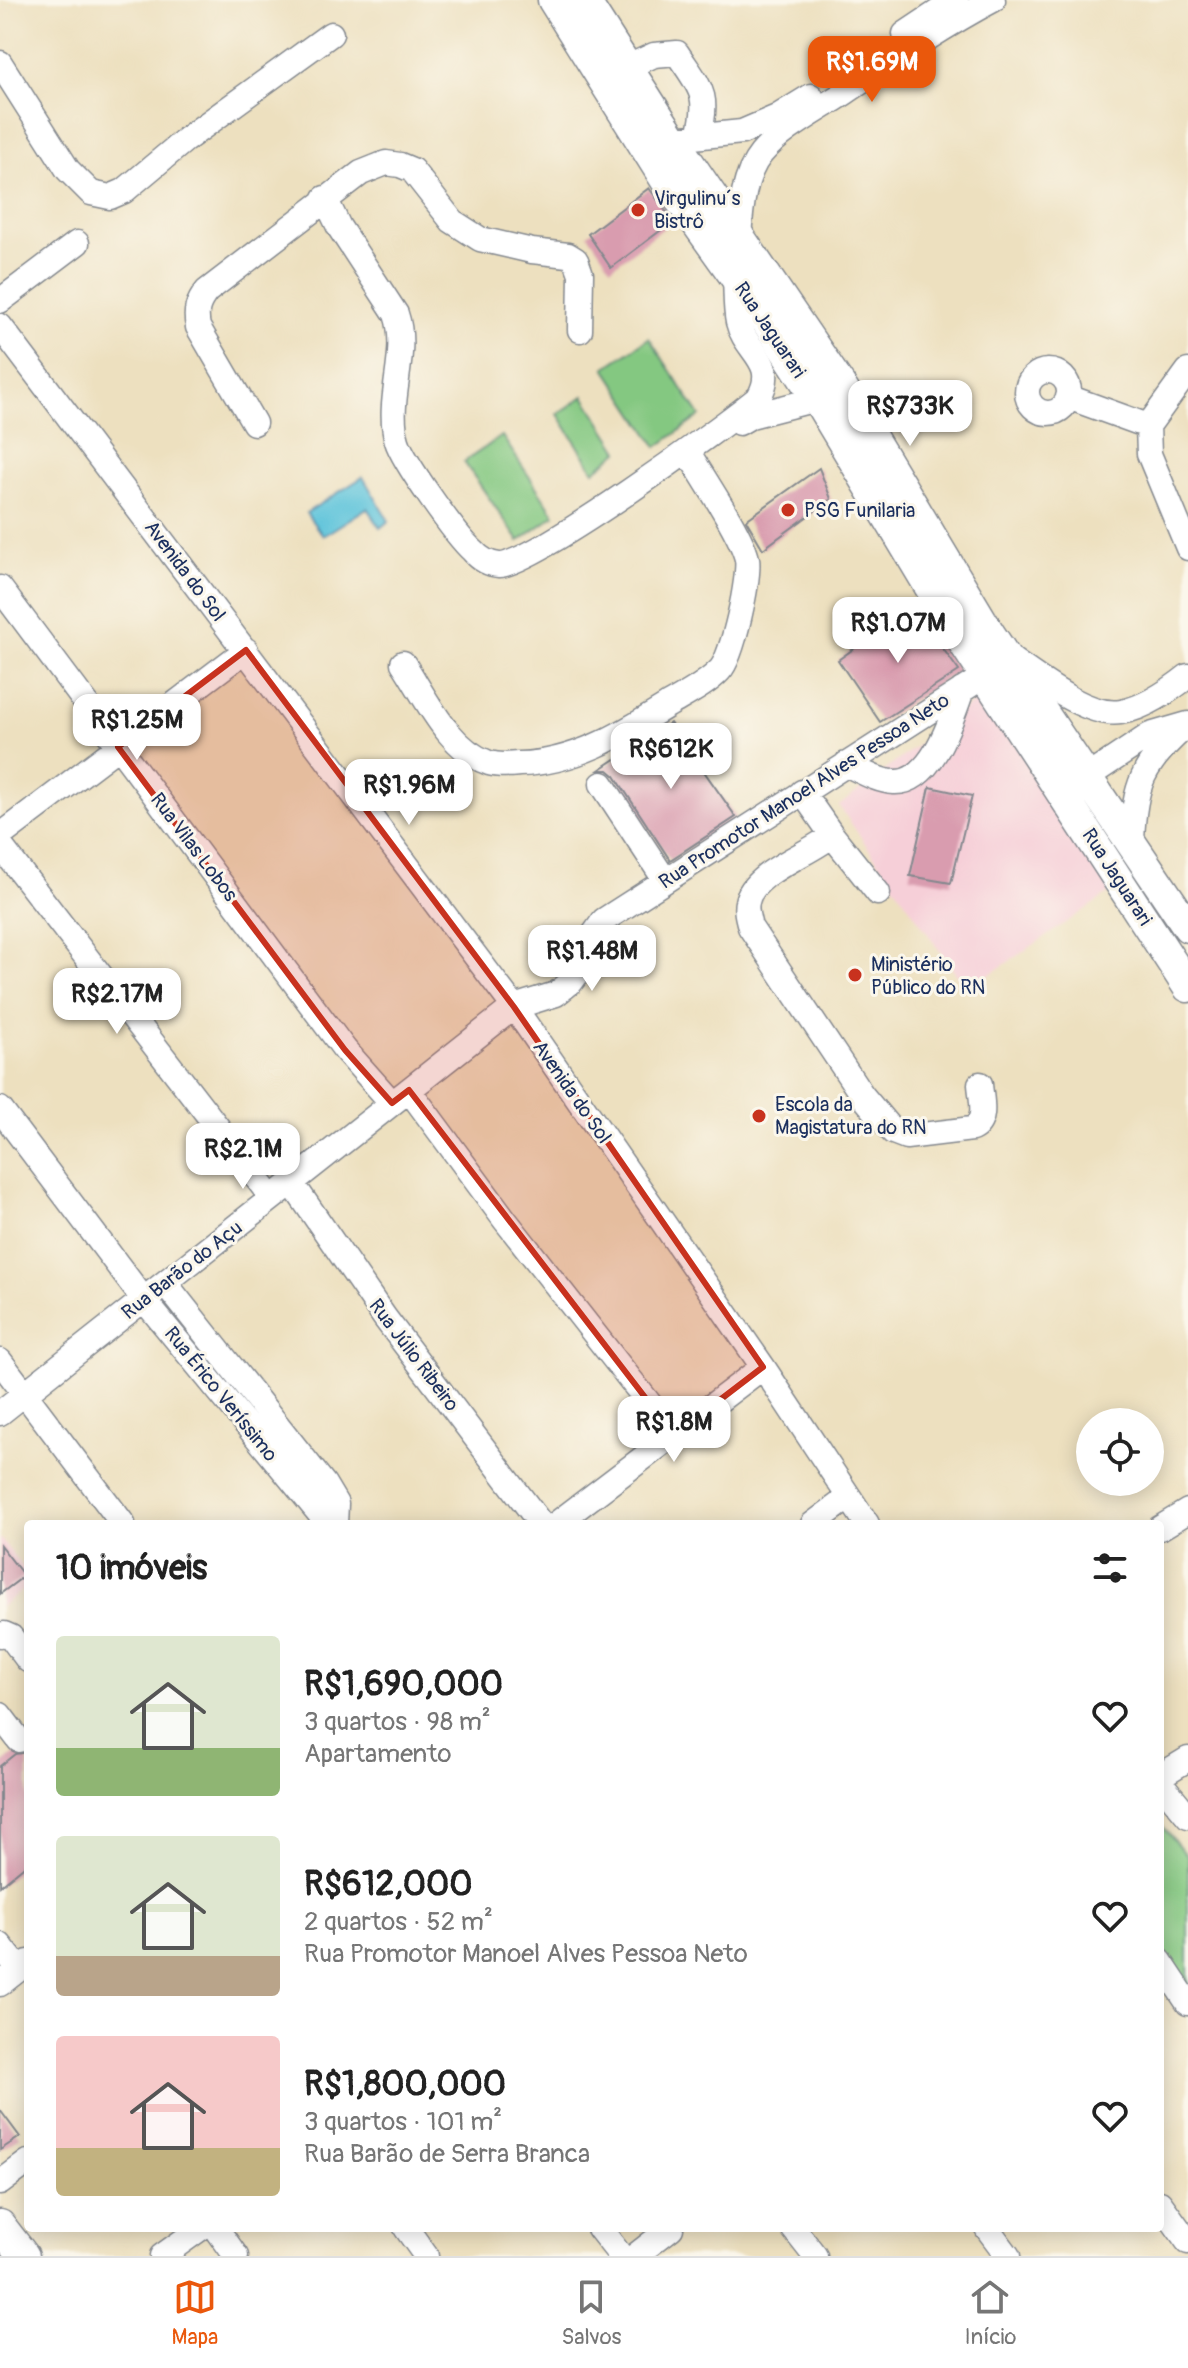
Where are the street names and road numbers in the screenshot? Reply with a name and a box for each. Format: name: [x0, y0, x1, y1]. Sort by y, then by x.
street label: Rua Jaguarari: [729, 277, 811, 383]
street label: Avenida do Sol: [139, 515, 231, 627]
street label: Rua Promotor Manoel Alves Pessoa Neto: [654, 687, 954, 894]
street label: Rua Vilas Lobos: [145, 788, 243, 906]
street label: Rua Jaguarari: [1076, 824, 1158, 930]
street label: Avenida do Sol: [527, 1036, 617, 1148]
street label: Rua Barão do Açu: [117, 1215, 247, 1325]
street label: Rua Júlio Ribeiro: [364, 1294, 465, 1416]
street label: Rua Érico Veríssimo: [159, 1321, 283, 1467]

